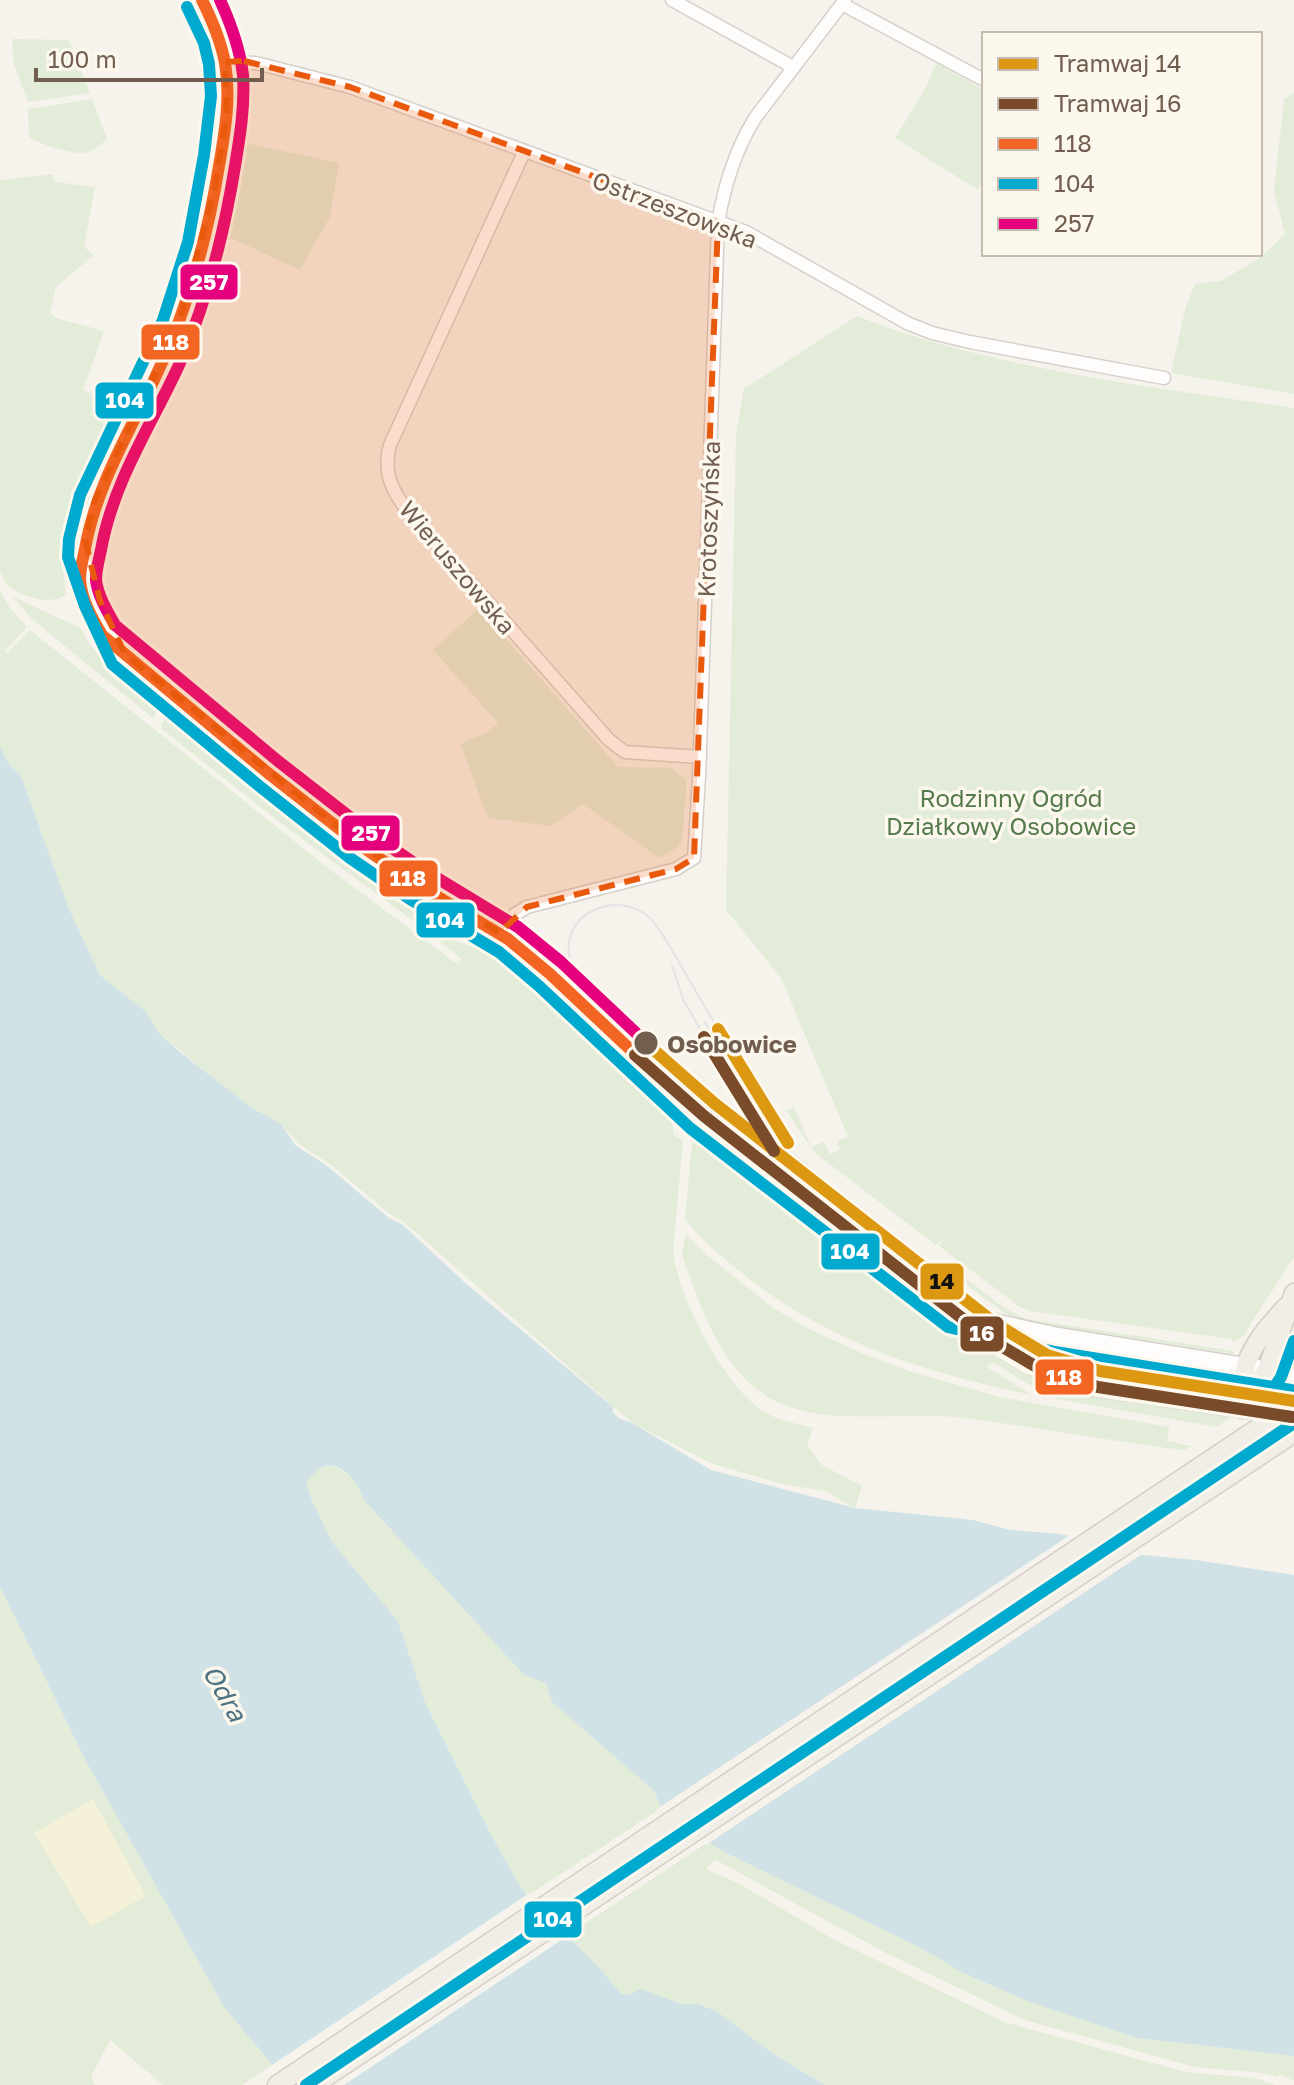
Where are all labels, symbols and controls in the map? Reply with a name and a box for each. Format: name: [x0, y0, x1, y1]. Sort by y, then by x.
scale bar: [36, 32, 262, 82]
legend: [982, 32, 1262, 256]
text: 100 m: [48, 44, 117, 73]
text: Tramwaj 14: [1054, 48, 1182, 77]
text: Tramwaj 16: [1054, 88, 1182, 117]
text: 118: [1054, 128, 1092, 157]
street label: Ostrzeszowska: [589, 164, 761, 254]
text: 104: [1054, 168, 1095, 197]
text: 257: [1054, 208, 1095, 237]
line badge: 257: [179, 263, 239, 301]
text: 257: [190, 268, 228, 295]
line badge: 118: [140, 323, 201, 361]
text: 118: [153, 328, 189, 355]
line badge: 104: [94, 381, 155, 420]
text: 104: [105, 386, 145, 413]
street label: Krotoszyńska: [691, 440, 725, 598]
street label: Wieruszowska: [394, 494, 522, 640]
park label: Rodzinny Ogród Działkowy Osobowice: [886, 783, 1136, 840]
line badge: 257: [340, 814, 401, 852]
text: 257: [352, 819, 390, 846]
line badge: 118: [378, 859, 439, 898]
text: 118: [390, 864, 426, 891]
line badge: 104: [415, 901, 476, 939]
text: 104: [425, 906, 465, 933]
marker: Osobowice: [632, 1029, 660, 1057]
place label: Osobowice: [667, 1029, 797, 1058]
line badge: 104: [820, 1232, 881, 1271]
text: 104: [830, 1237, 870, 1264]
line badge: 14: [919, 1262, 965, 1301]
text: 14: [929, 1267, 955, 1294]
line badge: 16: [959, 1315, 1005, 1353]
text: 16: [969, 1319, 995, 1346]
line badge: 118: [1034, 1358, 1095, 1396]
text: 118: [1046, 1363, 1082, 1390]
water label: Odra: [197, 1659, 254, 1728]
line badge: 104: [523, 1900, 583, 1939]
text: 104: [533, 1905, 573, 1932]

